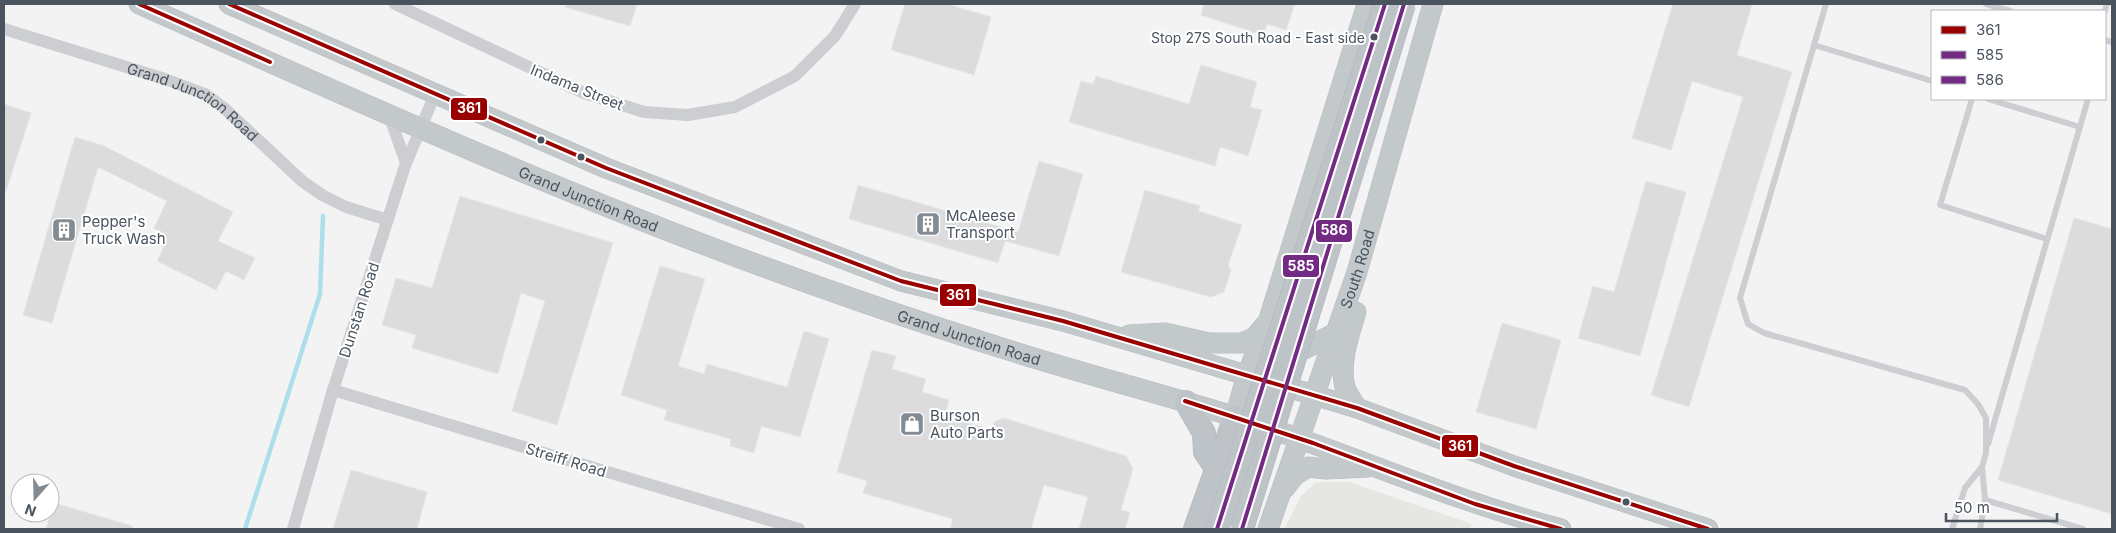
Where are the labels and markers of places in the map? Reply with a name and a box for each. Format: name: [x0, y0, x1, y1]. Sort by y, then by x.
place label: Stop 27S South Road - East side: [1151, 29, 1365, 46]
marker: Stop 27S South Road - East side: [1369, 32, 1379, 42]
unlabelled marker: [536, 135, 546, 145]
unlabelled marker: [576, 152, 586, 162]
place label: McAleese Transport: [946, 206, 1016, 242]
building icon: McAleese Transport: [915, 211, 941, 237]
place label: Pepper's Truck Wash: [82, 212, 166, 248]
building icon: Pepper's Truck Wash: [51, 217, 77, 243]
place label: Burson Auto Parts: [930, 406, 1004, 442]
shop icon: Burson Auto Parts: [899, 411, 925, 437]
unlabelled marker: [1621, 497, 1631, 507]

